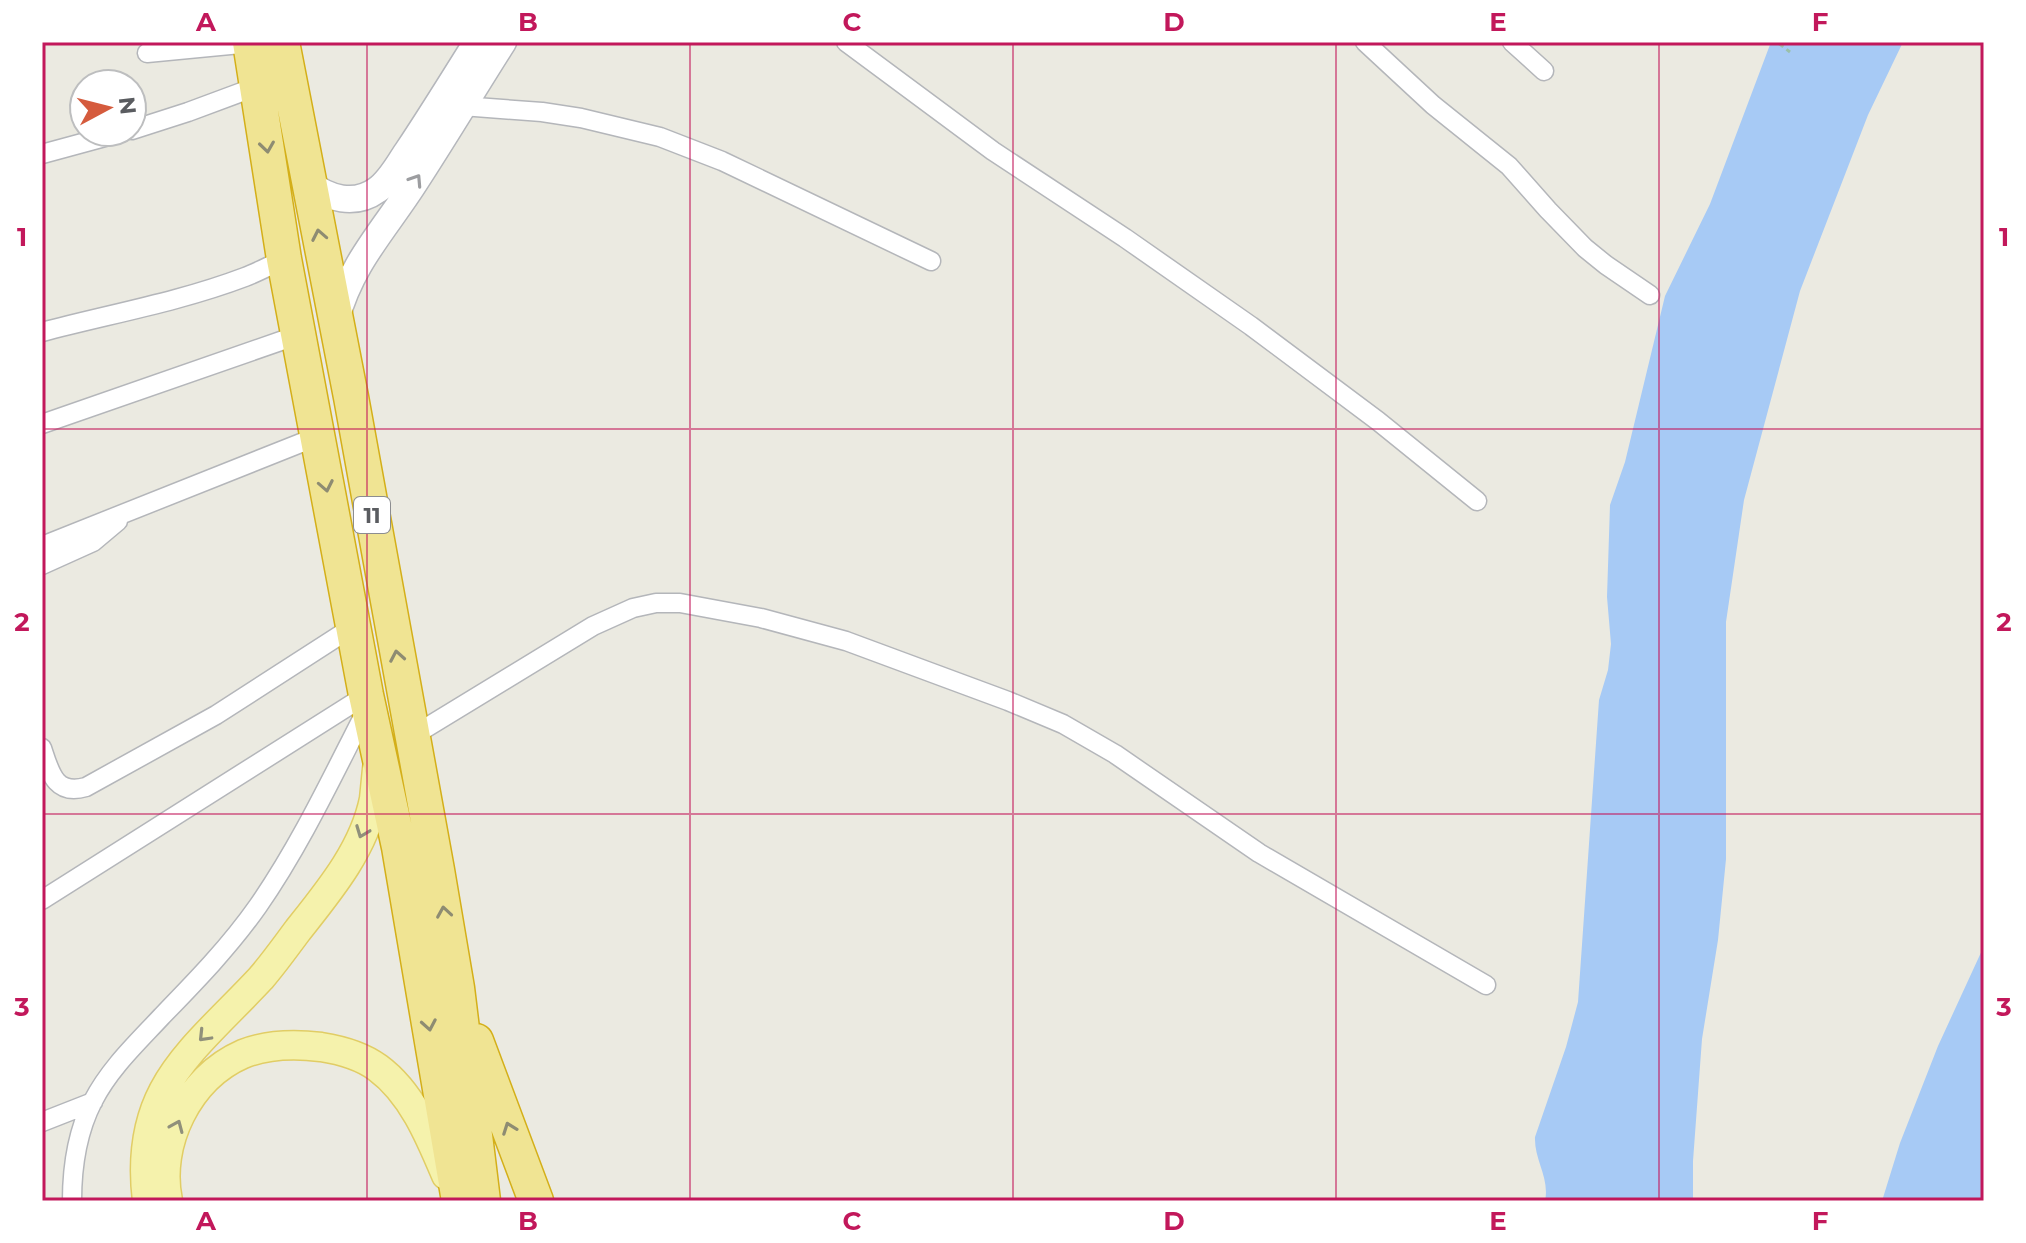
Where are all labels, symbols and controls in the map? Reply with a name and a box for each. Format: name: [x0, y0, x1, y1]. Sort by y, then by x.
text: A: [195, 6, 217, 38]
text: B: [518, 6, 538, 38]
text: C: [843, 6, 862, 38]
text: D: [1163, 6, 1185, 38]
text: E: [1489, 6, 1507, 38]
text: F: [1812, 6, 1828, 38]
north arrow: [68, 68, 148, 148]
text: N: [113, 95, 142, 116]
one-way arrow: [258, 140, 275, 153]
one-way arrow: [407, 174, 422, 188]
text: 1: [17, 221, 27, 253]
text: 1: [1999, 221, 2009, 253]
one-way arrow: [312, 228, 329, 242]
one-way arrow: [317, 478, 334, 492]
road number: 11: [354, 497, 390, 533]
text: 2: [14, 606, 30, 638]
text: 2: [1996, 606, 2012, 638]
one-way arrow: [389, 649, 406, 663]
one-way arrow: [355, 824, 372, 838]
one-way arrow: [436, 905, 453, 918]
text: 3: [13, 991, 30, 1023]
text: 3: [1995, 991, 2012, 1023]
one-way arrow: [420, 1018, 437, 1032]
one-way arrow: [199, 1027, 214, 1041]
one-way arrow: [167, 1119, 183, 1134]
one-way arrow: [502, 1122, 518, 1136]
text: A: [195, 1205, 217, 1237]
text: B: [518, 1205, 538, 1237]
text: C: [843, 1205, 862, 1237]
text: D: [1163, 1205, 1185, 1237]
text: E: [1489, 1205, 1507, 1237]
text: F: [1812, 1205, 1828, 1237]

